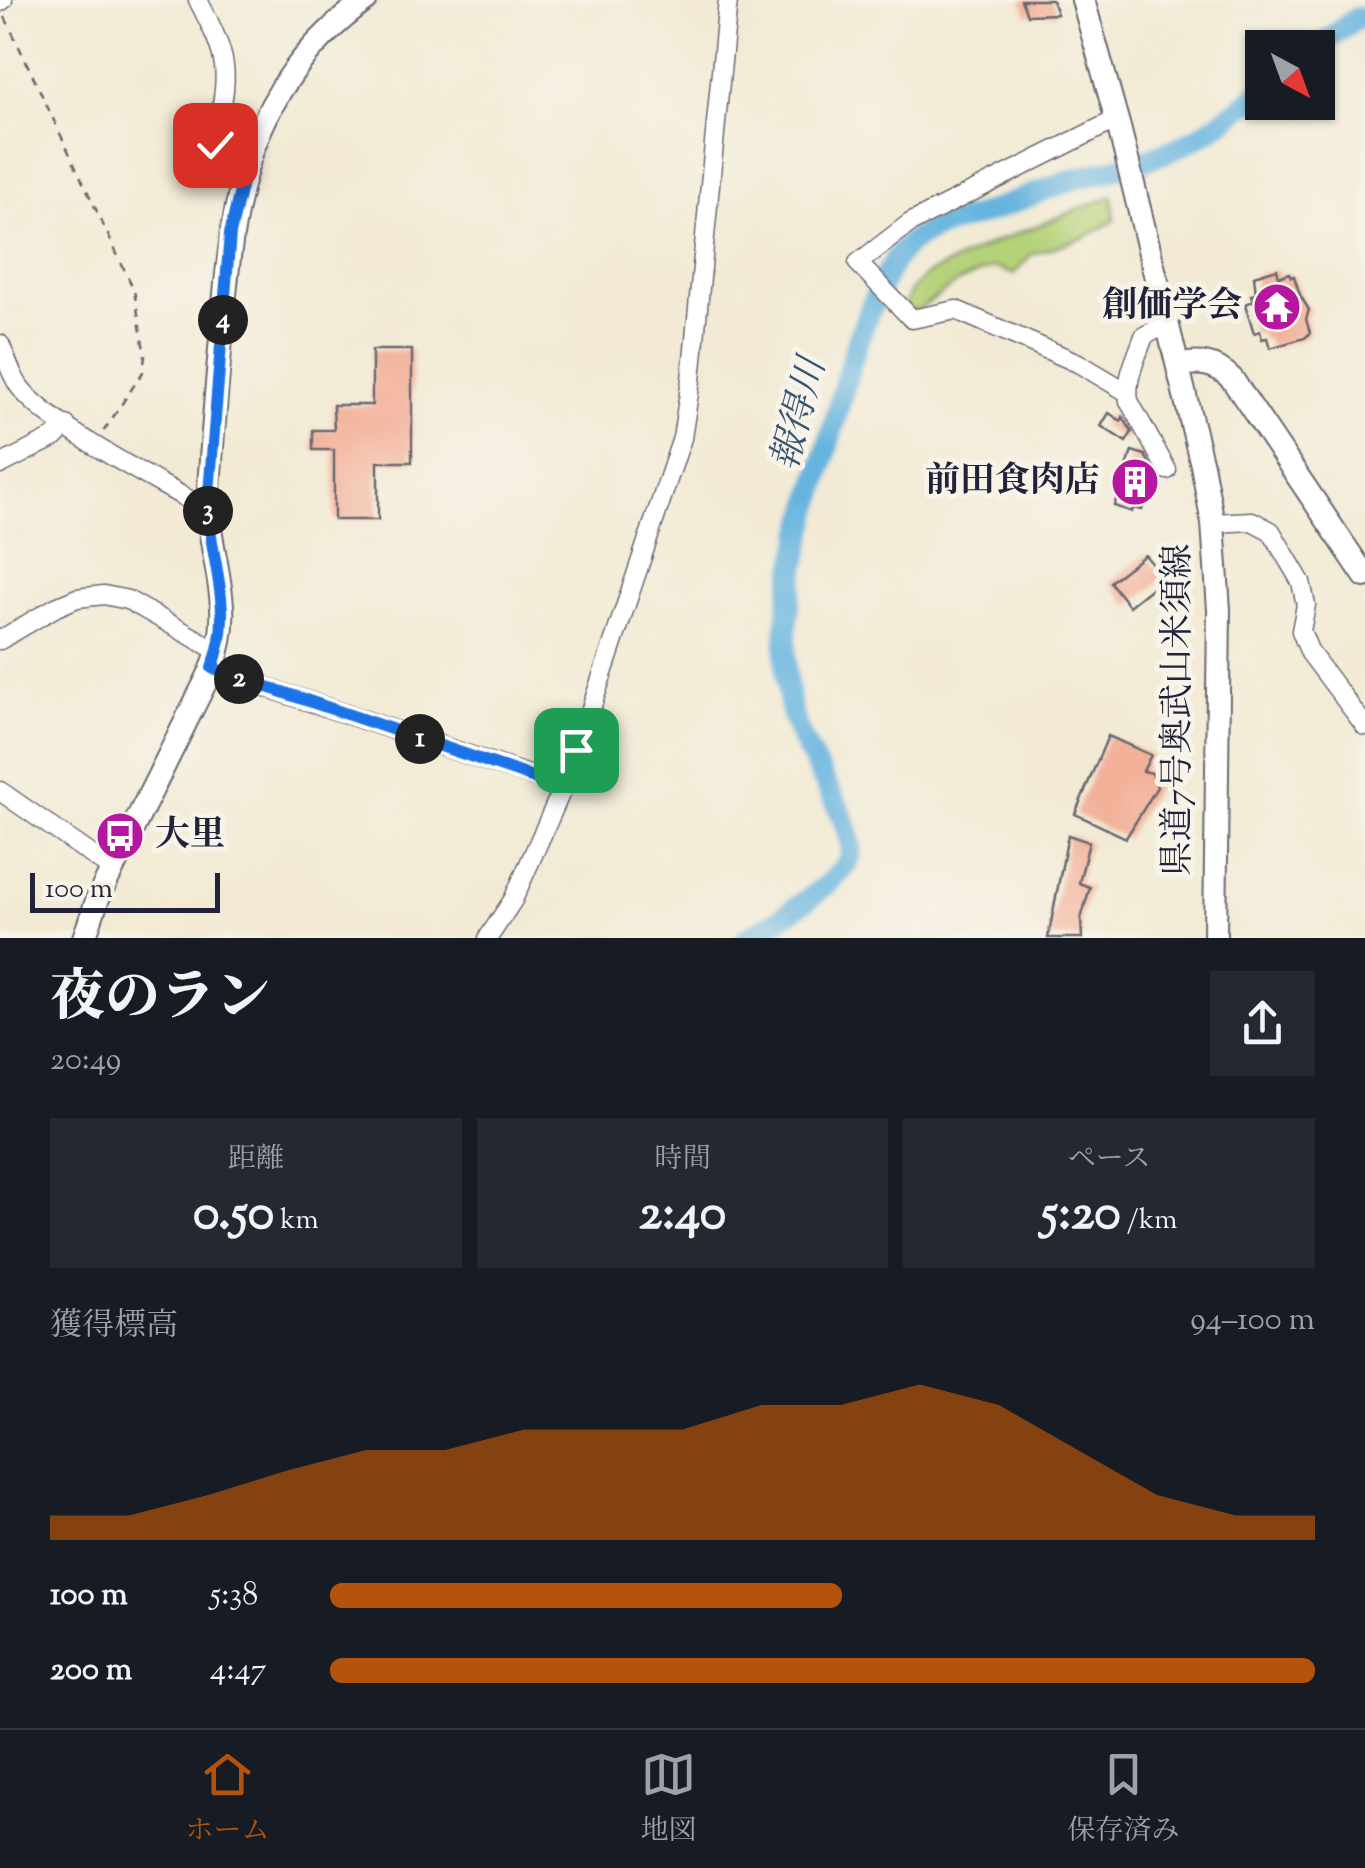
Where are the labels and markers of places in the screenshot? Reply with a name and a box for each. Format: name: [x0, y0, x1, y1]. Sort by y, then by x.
pin: [173, 103, 258, 188]
temple icon: 創価学会: [1251, 281, 1303, 333]
place label: 創価学会: [1102, 282, 1242, 333]
pin: 4: [198, 295, 248, 345]
building icon: 前田食肉店: [1109, 456, 1161, 508]
place label: 前田食肉店: [925, 457, 1100, 508]
pin: 3: [183, 486, 233, 536]
pin: 2: [214, 654, 264, 704]
pin: [534, 708, 619, 793]
pin: 1: [395, 714, 445, 764]
bus stop icon: 大里: [94, 810, 146, 862]
place label: 大里: [155, 811, 225, 862]

